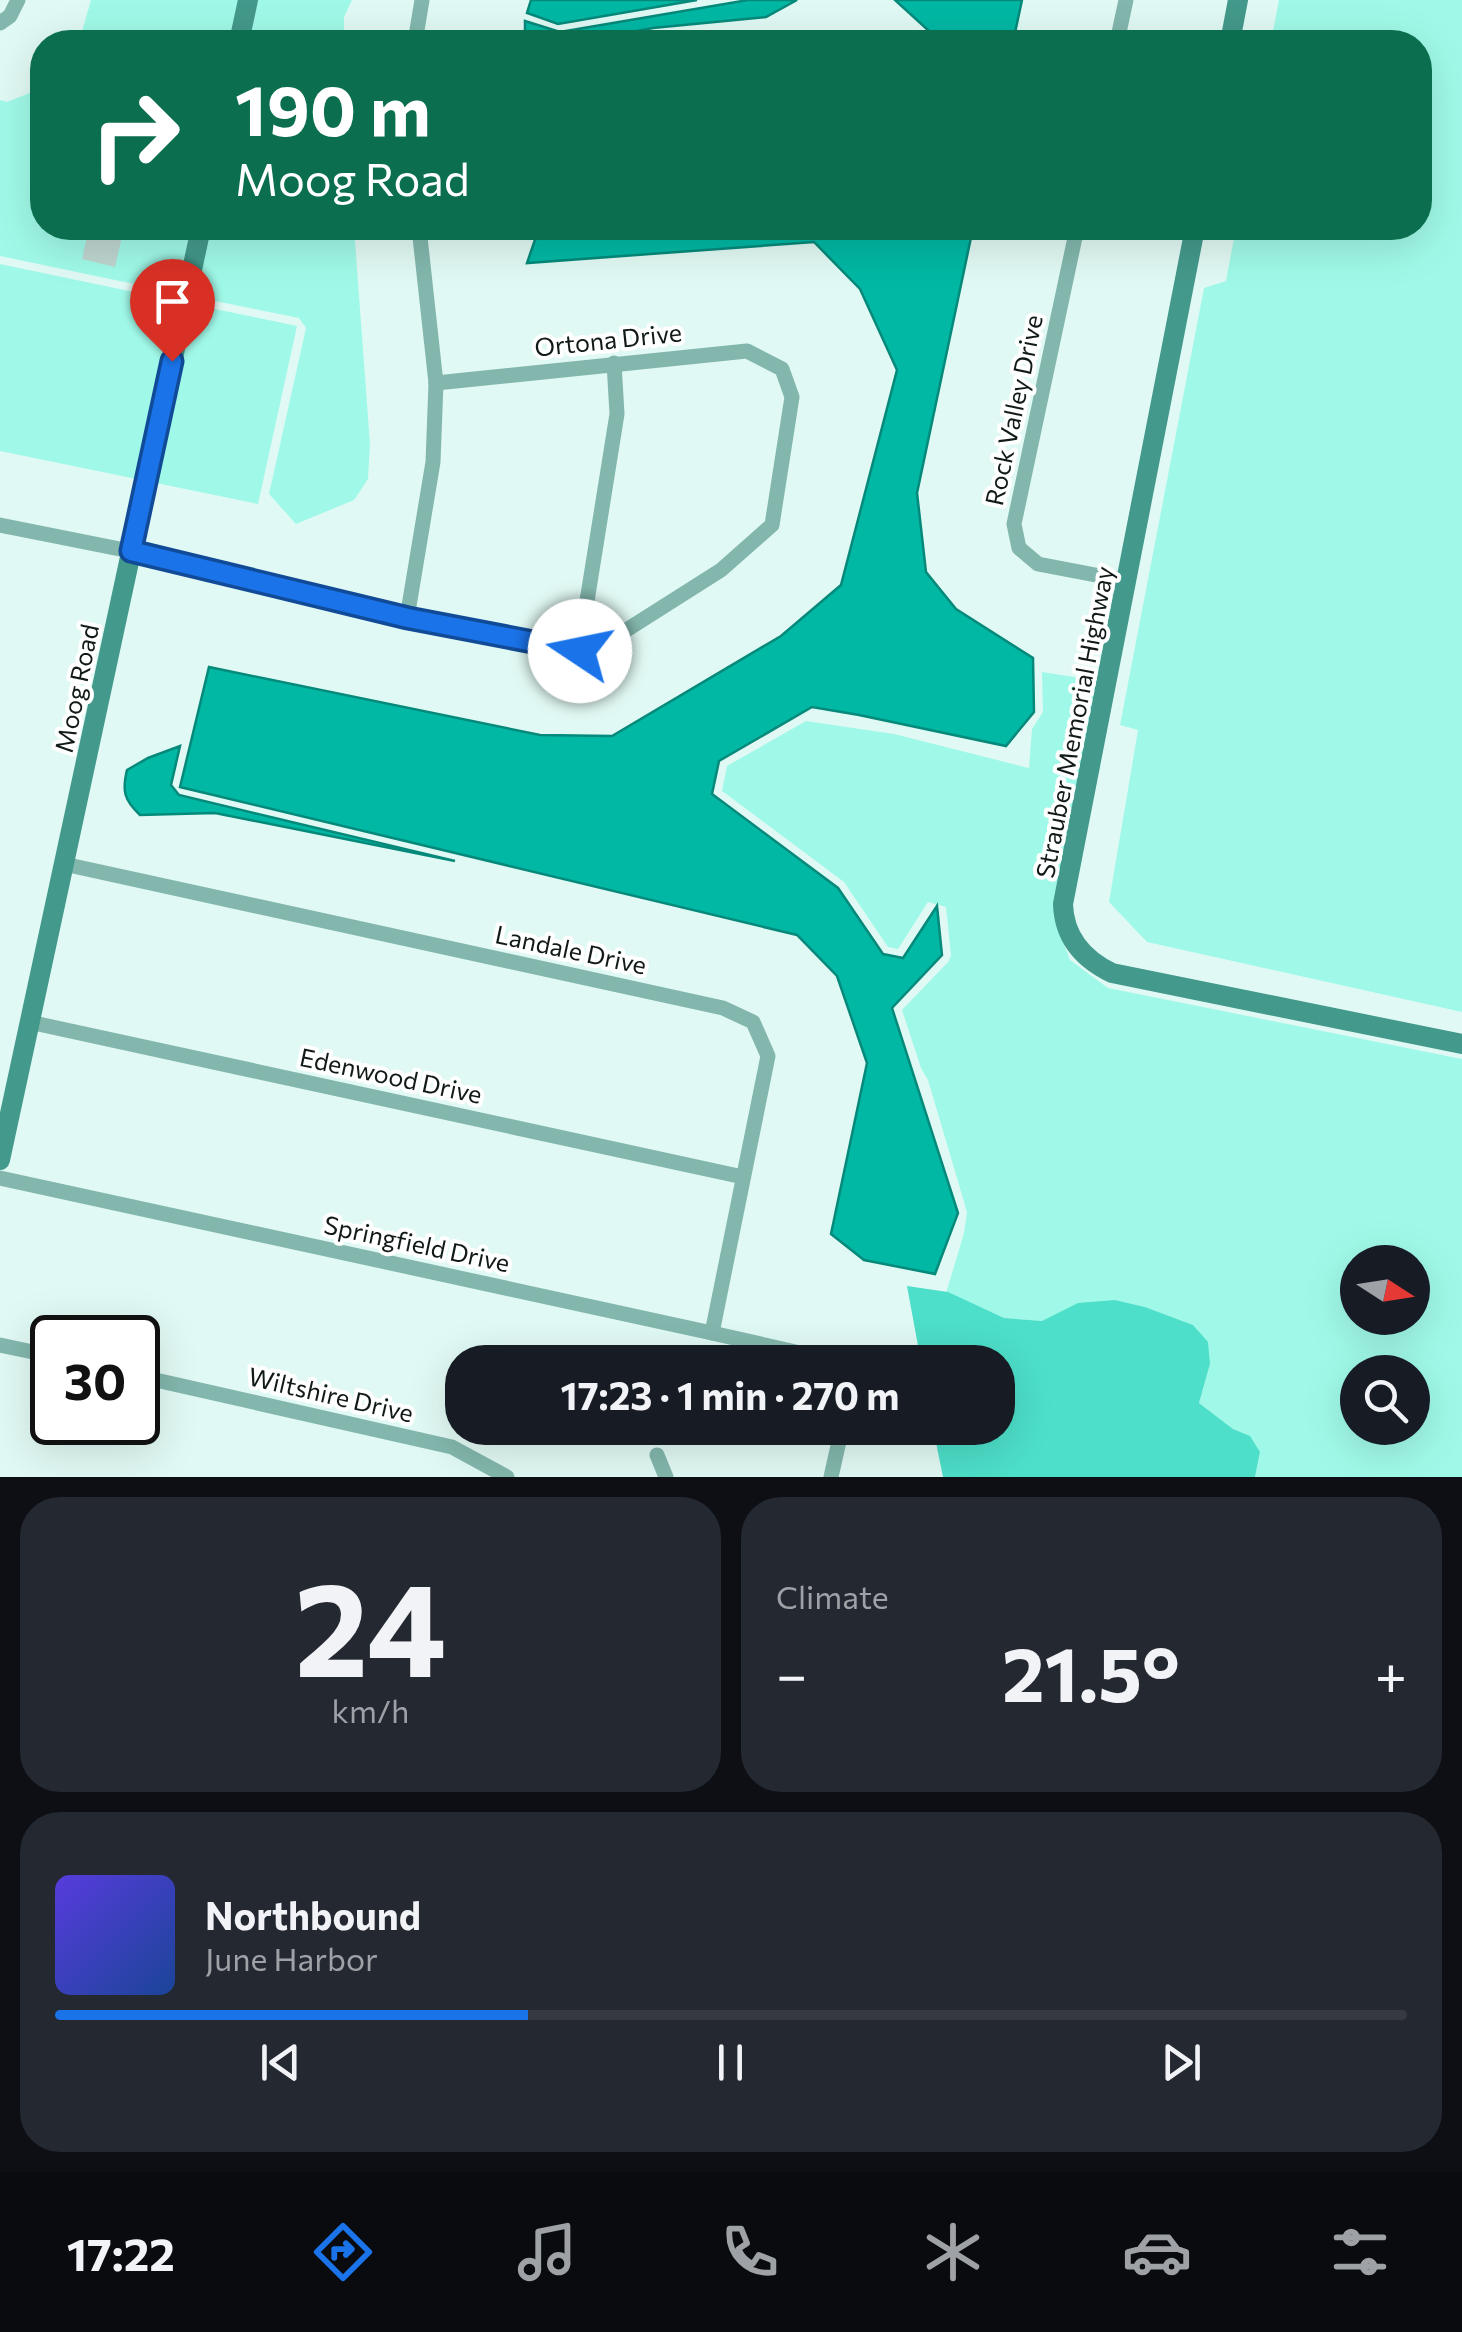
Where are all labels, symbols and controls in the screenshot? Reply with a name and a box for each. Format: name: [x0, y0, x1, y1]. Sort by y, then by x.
text: 190 m: [235, 65, 431, 150]
icon: right: [70, 70, 200, 200]
text: Moog Road: [235, 150, 470, 205]
pin: [130, 259, 215, 362]
icon: arrive: [145, 274, 200, 329]
street label: Rock Valley Drive: [978, 312, 1048, 508]
street label: Ortona Drive: [533, 316, 683, 362]
street label: Strauber Memorial Highway: [1029, 564, 1119, 880]
position arrow: [528, 599, 632, 703]
street label: Moog Road: [48, 621, 104, 755]
street label: Landale Drive: [493, 918, 649, 980]
street label: Edenwood Drive: [297, 1041, 485, 1109]
street label: Springfield Drive: [321, 1209, 513, 1277]
north arrow: [1340, 1245, 1430, 1335]
map controls: [1340, 1245, 1430, 1445]
speed limit sign: 30: [30, 1315, 160, 1445]
button: search: [1340, 1355, 1430, 1445]
street label: Wiltshire Drive: [245, 1360, 417, 1428]
text: 17:23 · 1 min · 270 m: [561, 1371, 899, 1418]
text: 24: [295, 1545, 446, 1704]
text: Climate: [776, 1576, 889, 1616]
text: 21.5°: [1002, 1626, 1180, 1717]
text: −: [776, 1639, 807, 1706]
text: +: [1375, 1639, 1407, 1706]
text: km/h: [332, 1690, 409, 1730]
text: Northbound: [205, 1891, 421, 1938]
text: June Harbor: [205, 1938, 378, 1978]
icon: previous: [253, 2035, 308, 2090]
icon: pause: [703, 2035, 758, 2090]
icon: next: [1154, 2035, 1209, 2090]
icon: directions: [308, 2217, 378, 2287]
icon: music: [512, 2217, 582, 2287]
icon: phone: [715, 2217, 785, 2287]
icon: climate: [918, 2217, 988, 2287]
icon: car: [1122, 2217, 1192, 2287]
icon: filters: [1325, 2217, 1395, 2287]
text: 17:22: [67, 2225, 175, 2280]

